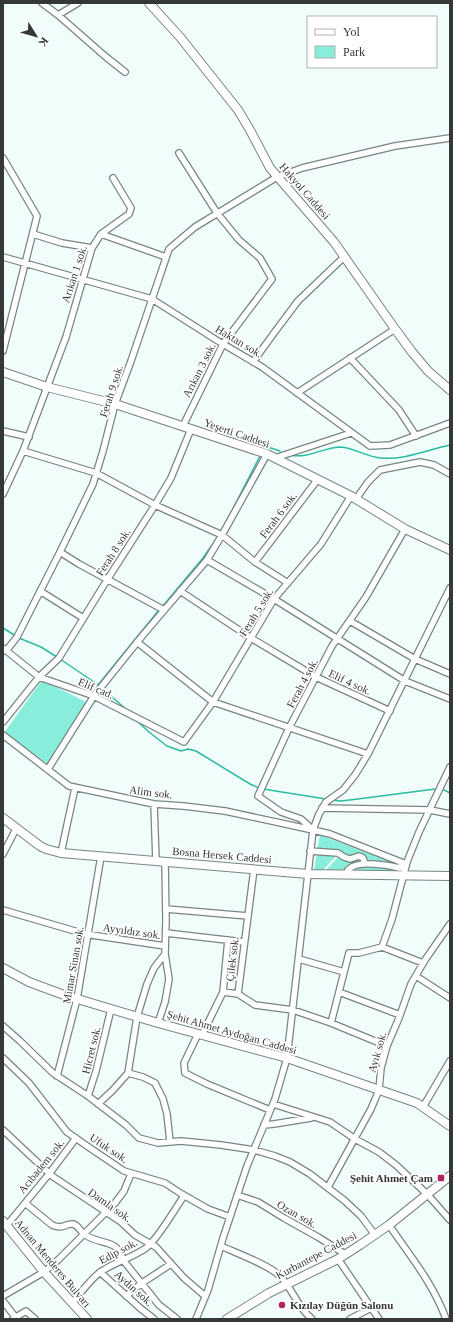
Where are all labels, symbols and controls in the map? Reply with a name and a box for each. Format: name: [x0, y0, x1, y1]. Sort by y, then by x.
north arrow: [16, 16, 56, 56]
legend: [307, 16, 437, 68]
text: Yol: [343, 25, 360, 39]
text: K: [36, 35, 51, 49]
text: Park: [343, 45, 365, 59]
street label: Hakyol Caddesi: [277, 160, 333, 222]
street label: Arıkan 1 sok.: [59, 244, 89, 304]
street label: Haktan sok.: [213, 322, 265, 360]
street label: Arıkan 3 sok.: [180, 341, 218, 399]
street label: Ferah 9 sok.: [97, 363, 125, 419]
street label: Yeşerti Caddesi: [202, 416, 272, 450]
street label: Ferah 6 sok.: [257, 490, 299, 540]
street label: Ferah 8 sok.: [93, 526, 133, 578]
street label: Ferah 5 sok.: [237, 586, 276, 638]
street label: Ferah 4 sok.: [284, 656, 320, 710]
street label: Elif 4 sok.: [327, 667, 373, 697]
street label: Elif cad.: [77, 675, 116, 701]
street label: Alim sok.: [129, 783, 174, 801]
street label: Bosna Hersek Caddesi: [172, 845, 272, 865]
street label: Ayyıldız sok.: [102, 921, 162, 941]
street label: Mimar Sinan sok.: [60, 925, 86, 1005]
street label: Çilek sok.: [223, 936, 241, 982]
street label: Şehit Ahmet Aydoğan Caddesi: [166, 1008, 298, 1056]
street label: Hicret sok.: [79, 1025, 103, 1075]
street label: Ayık sok.: [365, 1030, 389, 1074]
street label: Ufuk sok.: [88, 1131, 131, 1165]
street label: Acıbadem sok.: [16, 1136, 67, 1195]
place label: Şehit Ahmet Çam: [350, 1172, 433, 1184]
marker: Şehit Ahmet Çam: [436, 1173, 446, 1183]
street label: Damla sok.: [86, 1186, 134, 1224]
street label: Ozan sok.: [275, 1198, 319, 1230]
street label: Adnan Menderes Bulvarı: [13, 1217, 93, 1309]
street label: Kurbantepe Caddesi: [274, 1229, 358, 1281]
street label: Edip sok.: [97, 1236, 139, 1266]
street label: Aydın sok.: [112, 1268, 156, 1308]
place label: Kızılay Düğün Salonu: [290, 1299, 393, 1311]
marker: Kızılay Düğün Salonu: [277, 1300, 287, 1310]

